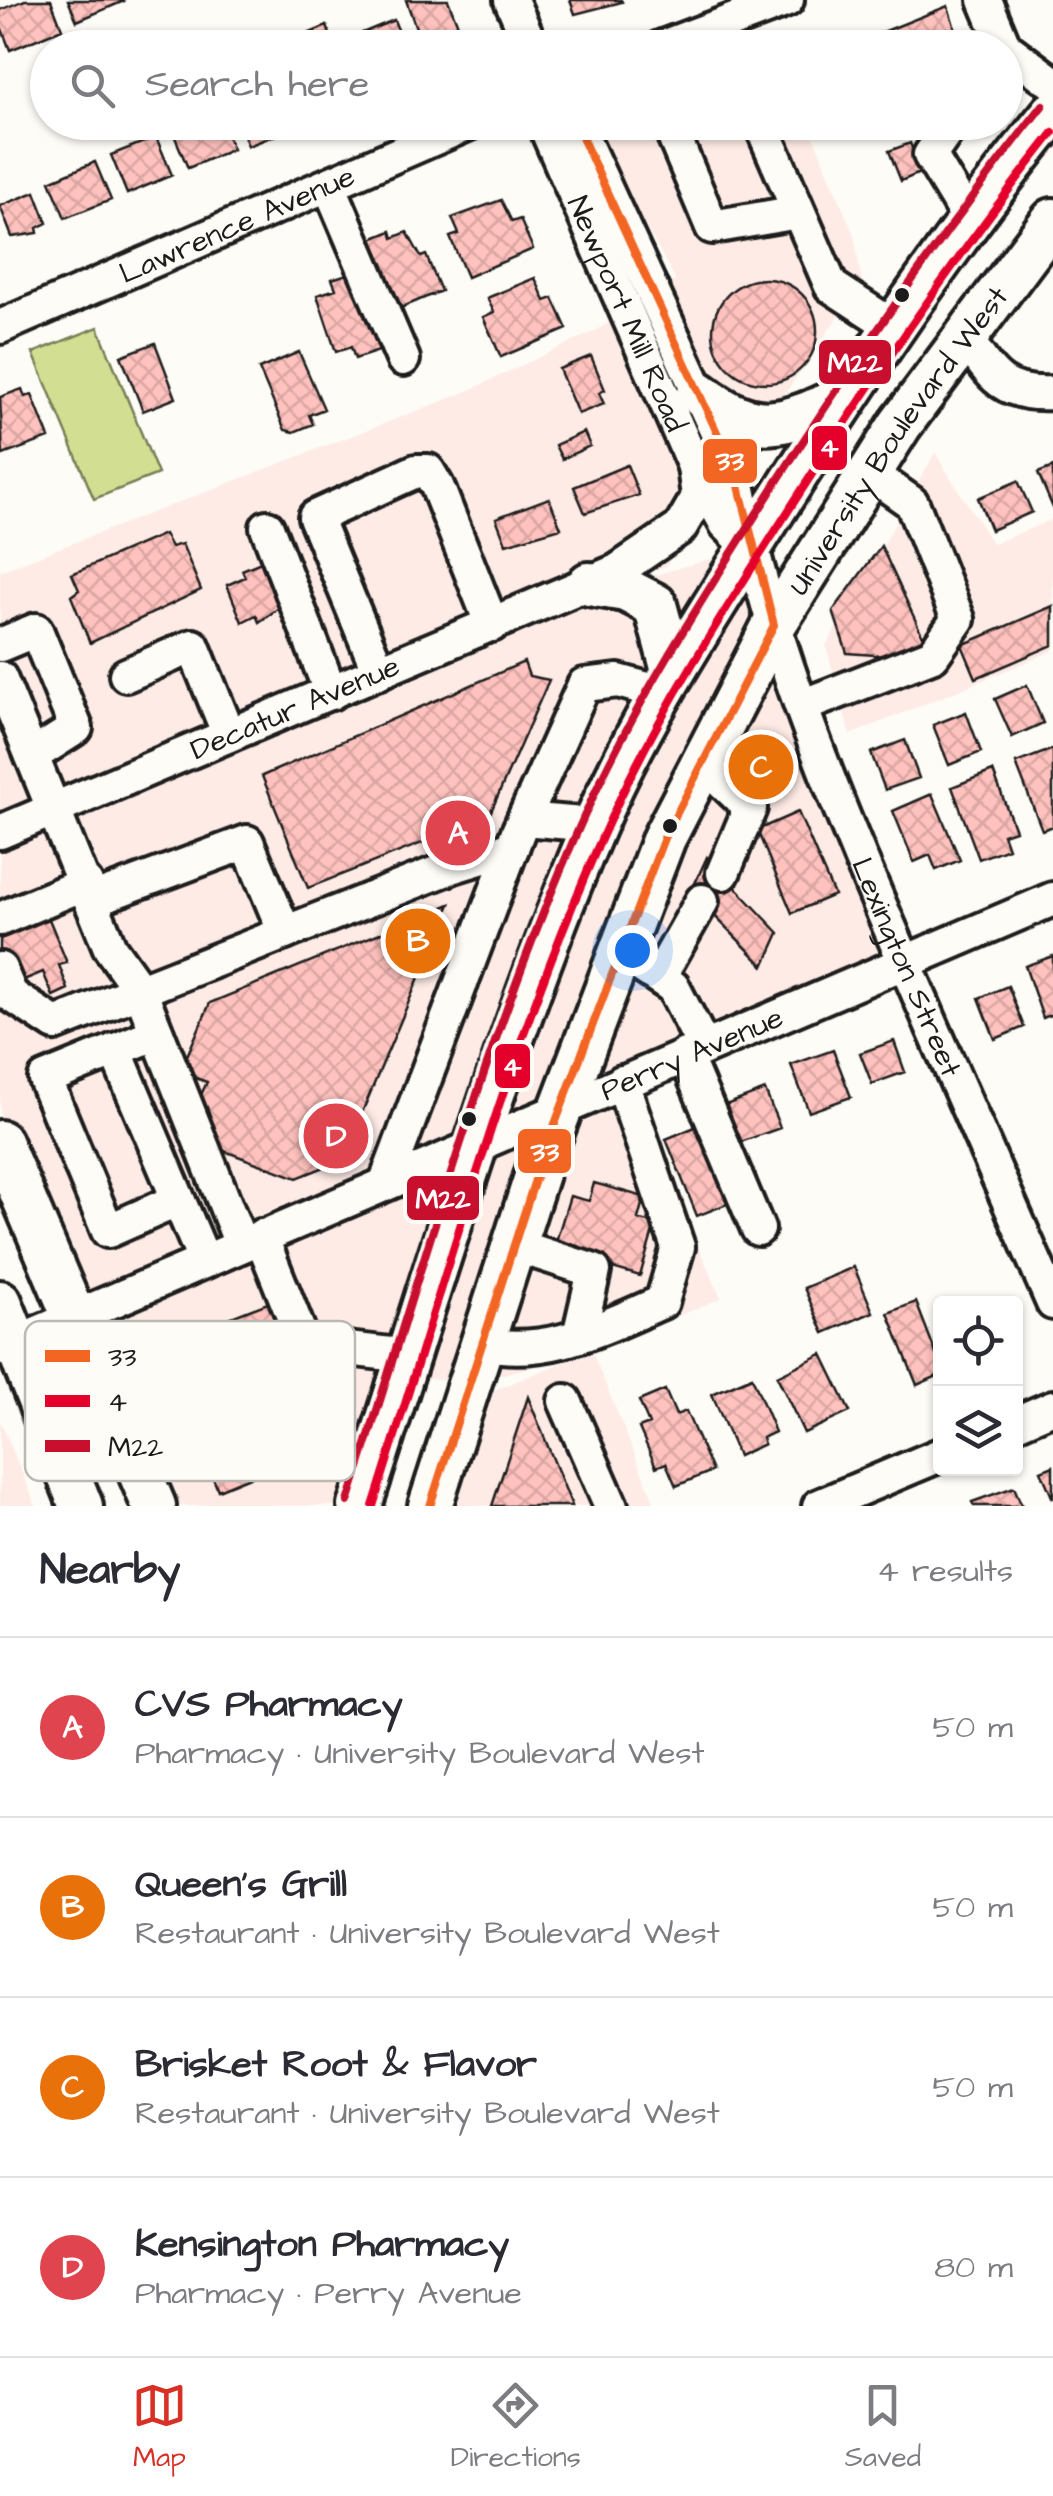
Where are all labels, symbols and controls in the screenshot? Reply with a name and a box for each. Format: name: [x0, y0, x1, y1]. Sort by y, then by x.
search box: [30, 30, 1023, 140]
icon: search: [65, 58, 120, 113]
text: Search here: [145, 59, 369, 111]
street label: Lawrence Avenue: [113, 156, 361, 295]
street label: Newport Mill Road: [556, 190, 696, 438]
street label: University Boulevard West: [778, 278, 1019, 603]
unlabelled marker: [892, 285, 912, 305]
line badge: M22: [817, 338, 893, 386]
text: M22: [827, 344, 884, 383]
line badge: 4: [810, 424, 849, 472]
text: 4: [819, 429, 839, 468]
line badge: 33: [701, 437, 759, 485]
text: 33: [715, 442, 745, 481]
street label: Decatur Avenue: [184, 645, 406, 771]
pin: C: [728, 730, 794, 804]
pin: A: [426, 796, 490, 870]
unlabelled marker: [660, 816, 680, 836]
street label: Lexington Street: [840, 851, 972, 1084]
pin: B: [386, 904, 450, 978]
your location: [607, 925, 658, 976]
street label: Perry Avenue: [594, 997, 790, 1112]
line badge: 4: [493, 1042, 532, 1090]
text: 4: [502, 1048, 522, 1087]
pin: D: [304, 1098, 368, 1174]
unlabelled marker: [459, 1109, 479, 1129]
line badge: 33: [516, 1127, 573, 1175]
text: 33: [530, 1133, 560, 1172]
line badge: M22: [405, 1174, 481, 1222]
text: M22: [415, 1180, 472, 1219]
map controls: [933, 1296, 1023, 1476]
button: locate: [933, 1296, 1023, 1386]
legend: [25, 1321, 355, 1481]
text: 33: [108, 1338, 137, 1377]
text: 4: [108, 1383, 127, 1422]
button: layers: [933, 1386, 1023, 1476]
text: M22: [108, 1428, 163, 1467]
text: Nearby: [40, 1542, 180, 1600]
text: 4 results: [877, 1549, 1013, 1594]
text: CVS Pharmacy: [135, 1679, 403, 1731]
text: A: [62, 1705, 83, 1750]
text: 50 m: [932, 1705, 1013, 1750]
text: Pharmacy · University Boulevard West: [135, 1731, 704, 1776]
text: Queen's Grill: [135, 1859, 347, 1911]
text: B: [61, 1885, 84, 1930]
text: 50 m: [932, 1885, 1013, 1930]
text: Restaurant · University Boulevard West: [135, 1911, 720, 1956]
text: Brisket Root & Flavor: [135, 2039, 537, 2091]
text: C: [61, 2065, 84, 2110]
text: 50 m: [932, 2065, 1013, 2110]
text: Restaurant · University Boulevard West: [135, 2091, 720, 2136]
text: Kensington Pharmacy: [135, 2219, 509, 2271]
text: D: [62, 2245, 83, 2290]
text: 80 m: [934, 2245, 1013, 2290]
text: Pharmacy · Perry Avenue: [135, 2271, 522, 2316]
tab: Map: [132, 2378, 187, 2477]
tab: Directions: [451, 2378, 581, 2477]
tab: Saved: [845, 2378, 921, 2477]

